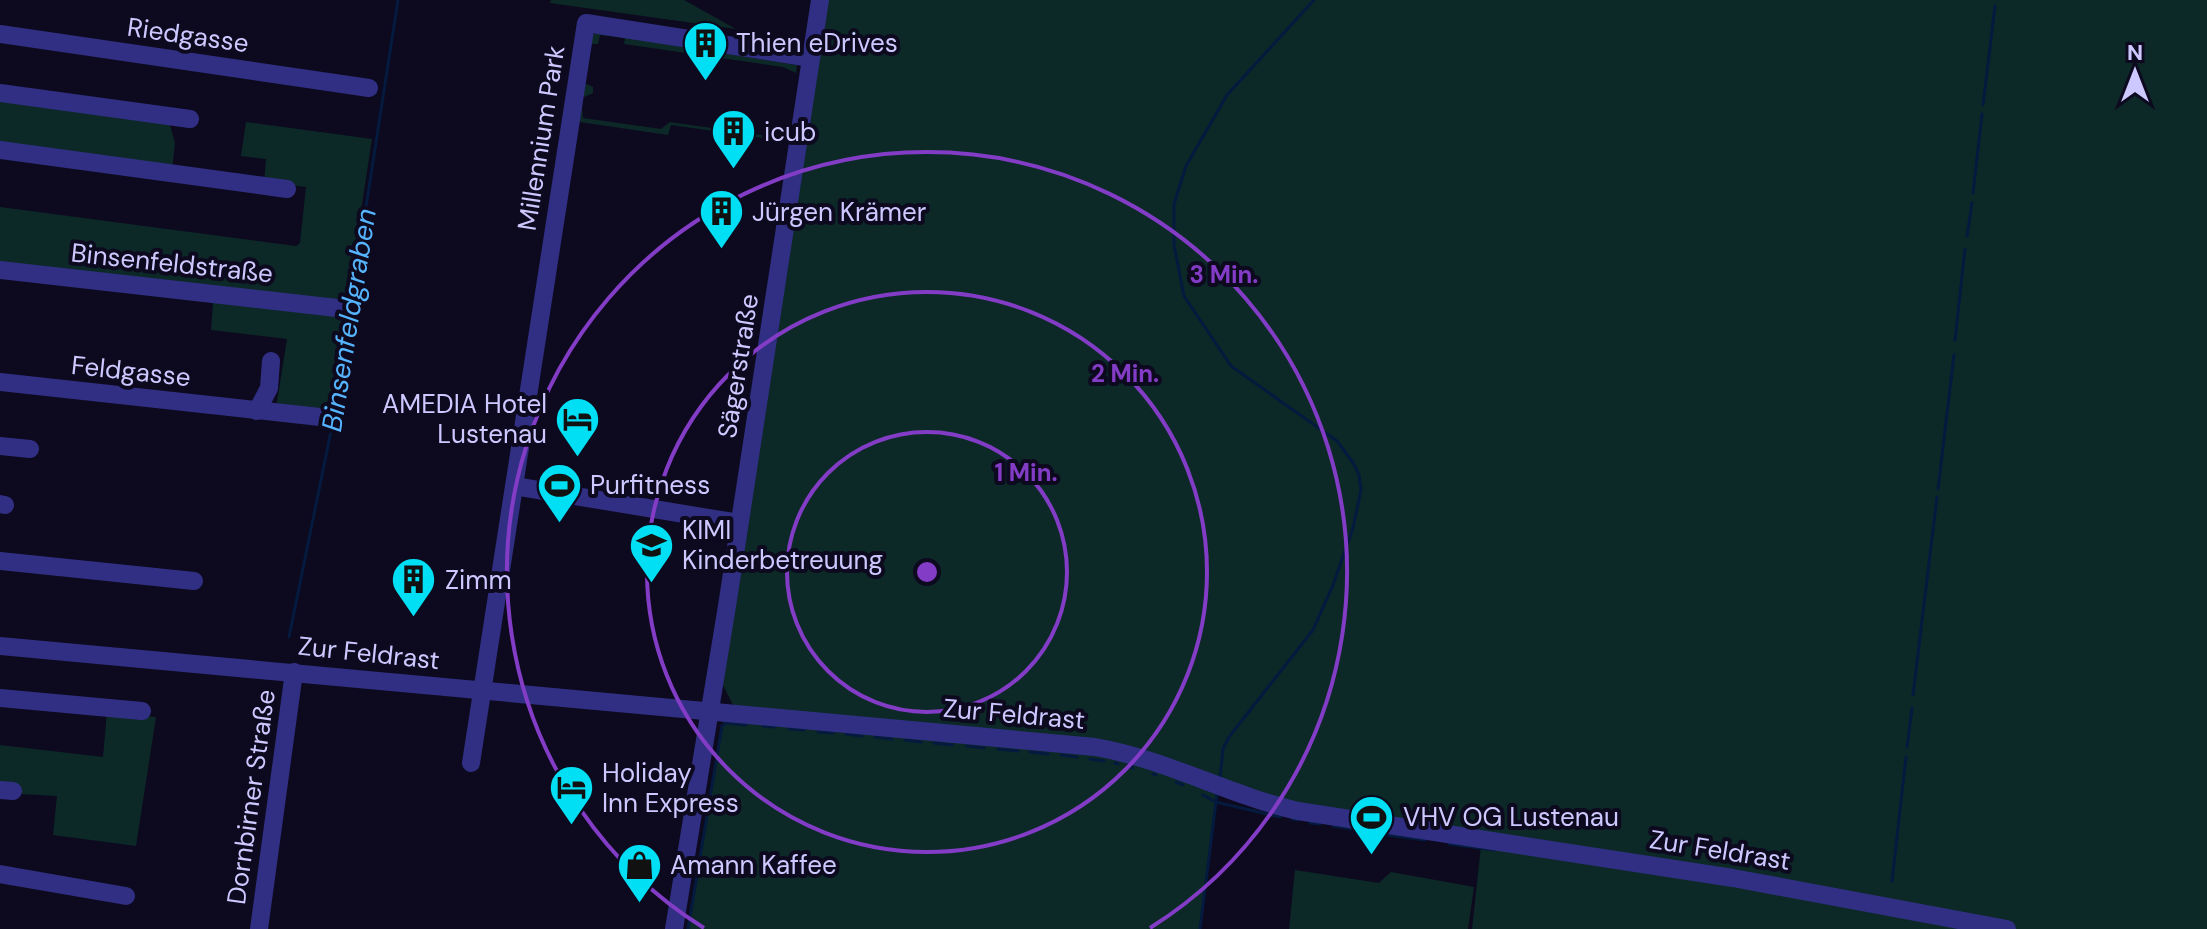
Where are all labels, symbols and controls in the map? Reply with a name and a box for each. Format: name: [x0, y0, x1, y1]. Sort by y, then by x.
street label: Riedgasse: [125, 10, 251, 60]
building icon: Thien eDrives: [681, 19, 729, 82]
place label: Thien eDrives: [736, 26, 898, 60]
north arrow: [2095, 32, 2175, 112]
text: N: [2127, 38, 2143, 67]
street label: Millennium Park: [510, 43, 572, 233]
building icon: icub: [709, 108, 757, 171]
place label: icub: [764, 115, 816, 149]
building icon: Jürgen Krämer: [697, 188, 745, 251]
place label: Jürgen Krämer: [752, 195, 926, 229]
water label: Binsenfeldgraben: [313, 206, 385, 434]
street label: Binsenfeldstraße: [69, 235, 275, 291]
text: 3 Min.: [1190, 259, 1258, 290]
street label: Sägerstraße: [710, 291, 766, 441]
street label: Feldgasse: [70, 348, 192, 394]
text: 2 Min.: [1091, 358, 1159, 389]
place label: AMEDIA Hotel Lustenau: [382, 387, 547, 451]
hotel icon: AMEDIA Hotel Lustenau: [554, 395, 602, 458]
text: 1 Min.: [994, 457, 1058, 488]
sports icon: Purfitness: [535, 461, 583, 524]
place label: Purfitness: [590, 468, 710, 502]
place label: KIMI Kinderbetreuung: [682, 513, 883, 577]
school or university icon: KIMI Kinderbetreuung: [627, 521, 675, 584]
building icon: Zimm: [390, 556, 438, 619]
centre of rings: [913, 558, 941, 586]
place label: Zimm: [445, 563, 512, 597]
street label: Zur Feldrast: [297, 629, 441, 677]
street label: Dornbirner Straße: [219, 687, 283, 907]
street label: Zur Feldrast: [942, 691, 1086, 737]
place label: Holiday Inn Express: [602, 756, 739, 820]
hotel icon: Holiday Inn Express: [547, 764, 595, 827]
sports icon: VHV OG Lustenau: [1348, 793, 1396, 856]
place label: VHV OG Lustenau: [1403, 800, 1619, 834]
street label: Zur Feldrast: [1647, 822, 1793, 878]
shop icon: Amann Kaffee: [615, 841, 663, 904]
place label: Amann Kaffee: [670, 848, 837, 882]

